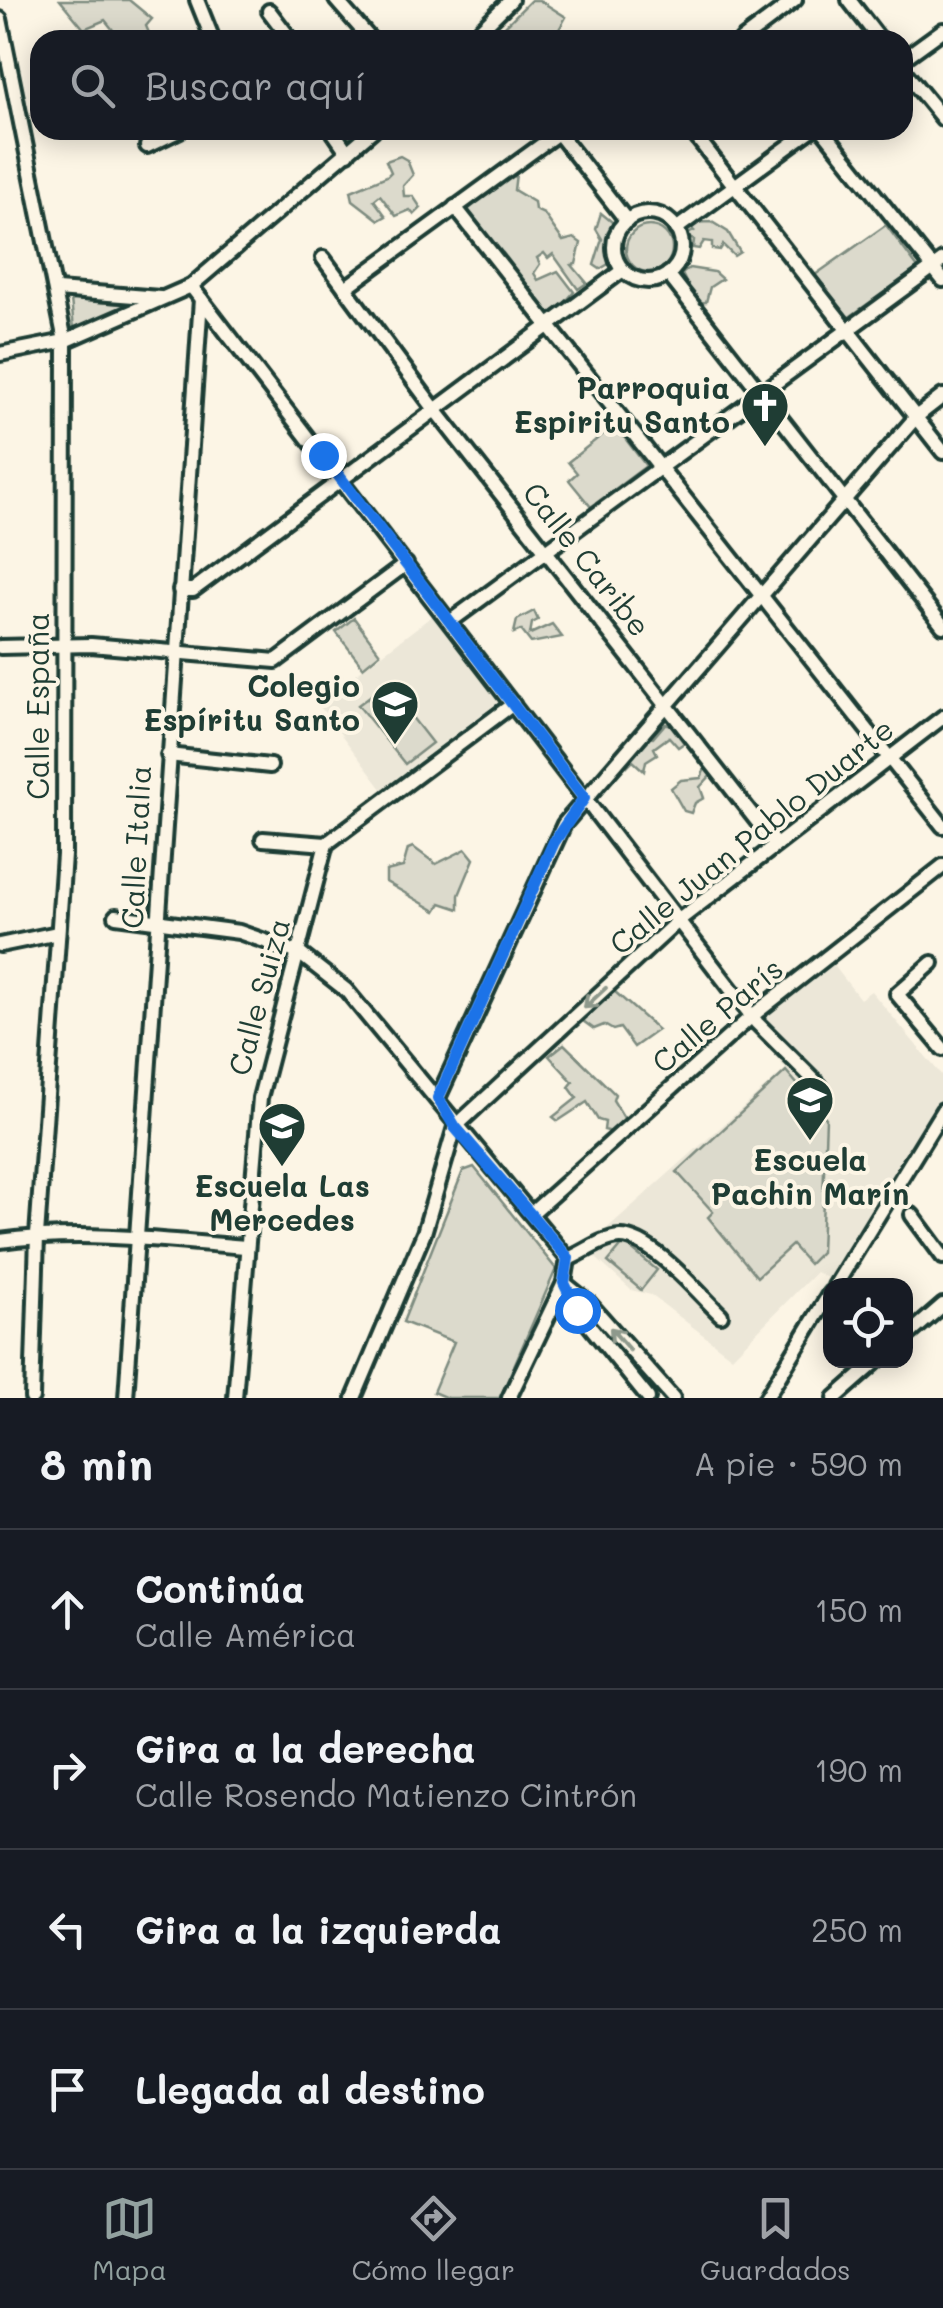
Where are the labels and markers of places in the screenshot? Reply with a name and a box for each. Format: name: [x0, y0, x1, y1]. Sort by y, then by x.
place label: Parroquia Espiritu Santo: [514, 367, 730, 441]
church icon: Parroquia Espiritu Santo: [739, 380, 791, 448]
place label: Colegio Espíritu Santo: [143, 665, 360, 739]
school or university icon: Colegio Espíritu Santo: [369, 678, 421, 746]
school or university icon: Escuela Pachin Marín: [784, 1074, 836, 1142]
school or university icon: Escuela Las Mercedes: [256, 1100, 308, 1168]
place label: Escuela Pachin Marín: [711, 1139, 909, 1213]
place label: Escuela Las Mercedes: [194, 1165, 370, 1239]

